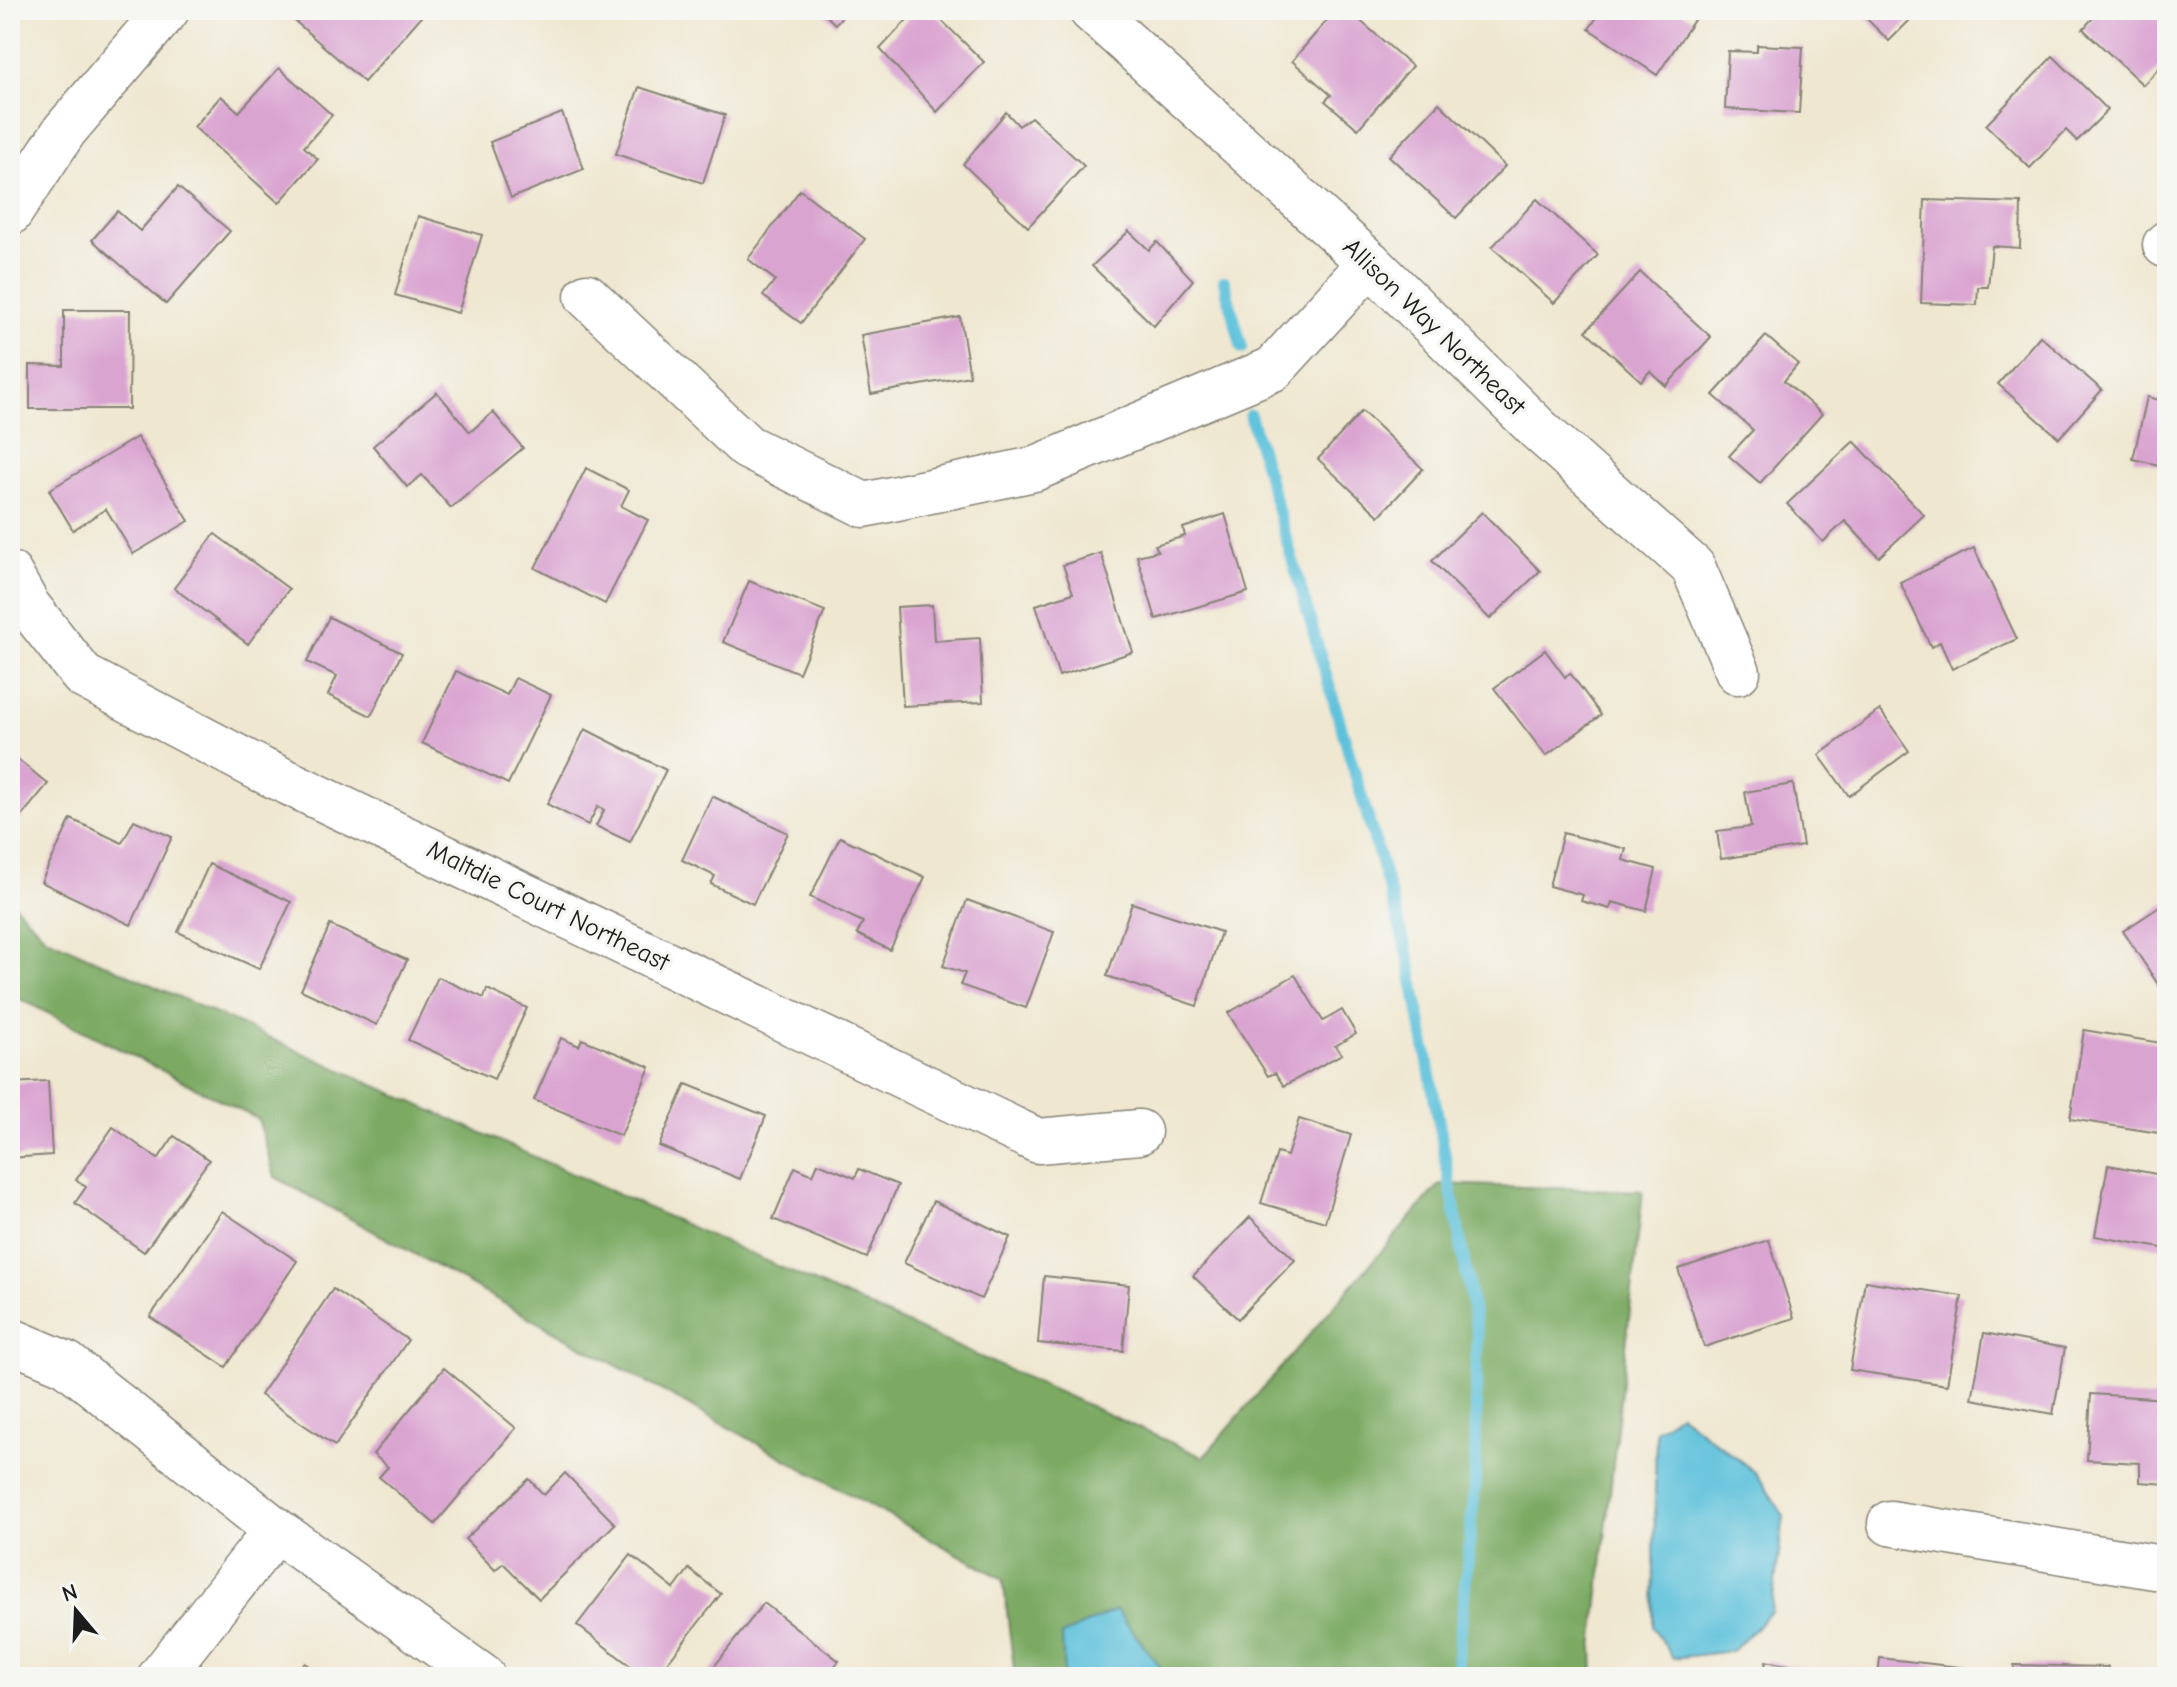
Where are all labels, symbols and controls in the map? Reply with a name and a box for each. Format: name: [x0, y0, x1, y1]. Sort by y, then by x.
street label: Allison Way Northeast: [1337, 232, 1532, 423]
street label: Maltdie Court Northeast: [422, 834, 675, 978]
north arrow: [36, 1571, 116, 1651]
text: N: [59, 1578, 81, 1608]

